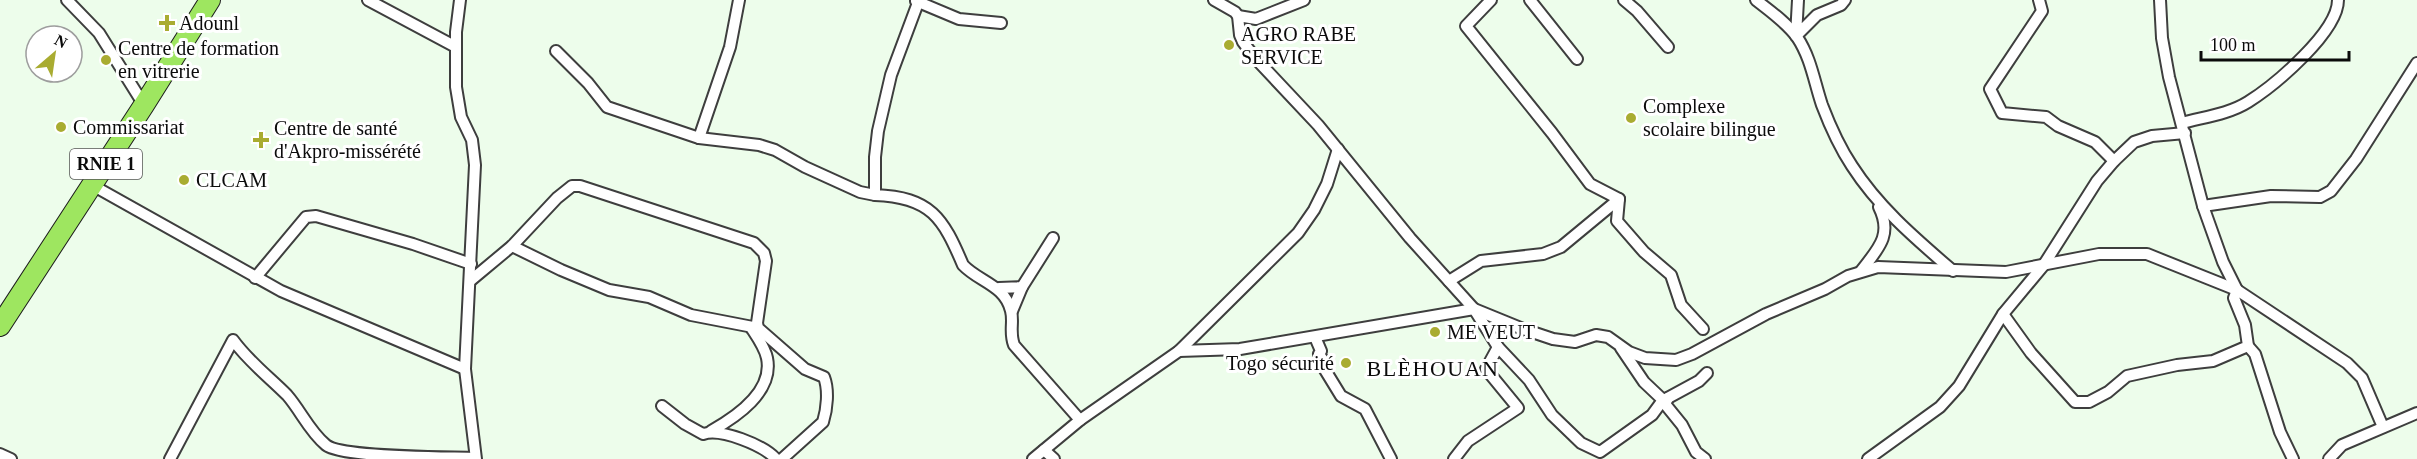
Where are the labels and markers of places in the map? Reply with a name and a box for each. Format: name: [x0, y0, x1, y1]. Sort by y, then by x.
place label: Adounl: [179, 12, 239, 34]
marker: Adounl: [160, 16, 174, 30]
place label: AGRO RABE SERVICE: [1241, 23, 1356, 68]
place label: Centre de formation en vitrerie: [118, 37, 279, 82]
marker: AGRO RABE SERVICE: [1222, 38, 1236, 52]
marker: Centre de formation en vitrerie: [99, 53, 113, 67]
place label: Complexe scolaire bilingue: [1643, 95, 1776, 141]
marker: Complexe scolaire bilingue: [1624, 111, 1638, 125]
place label: Commissariat: [73, 116, 185, 138]
place label: Centre de santé d'Akpro-missérété: [274, 117, 421, 163]
marker: Commissariat: [54, 120, 68, 134]
marker: Centre de santé d'Akpro-missérété: [252, 131, 270, 149]
place label: CLCAM: [196, 169, 267, 191]
marker: CLCAM: [177, 173, 191, 187]
place label: ME VEUT: [1447, 321, 1535, 343]
marker: ME VEUT: [1428, 325, 1442, 339]
place label: Togo sécurité: [1226, 352, 1334, 375]
marker: Togo sécurité: [1339, 356, 1353, 370]

